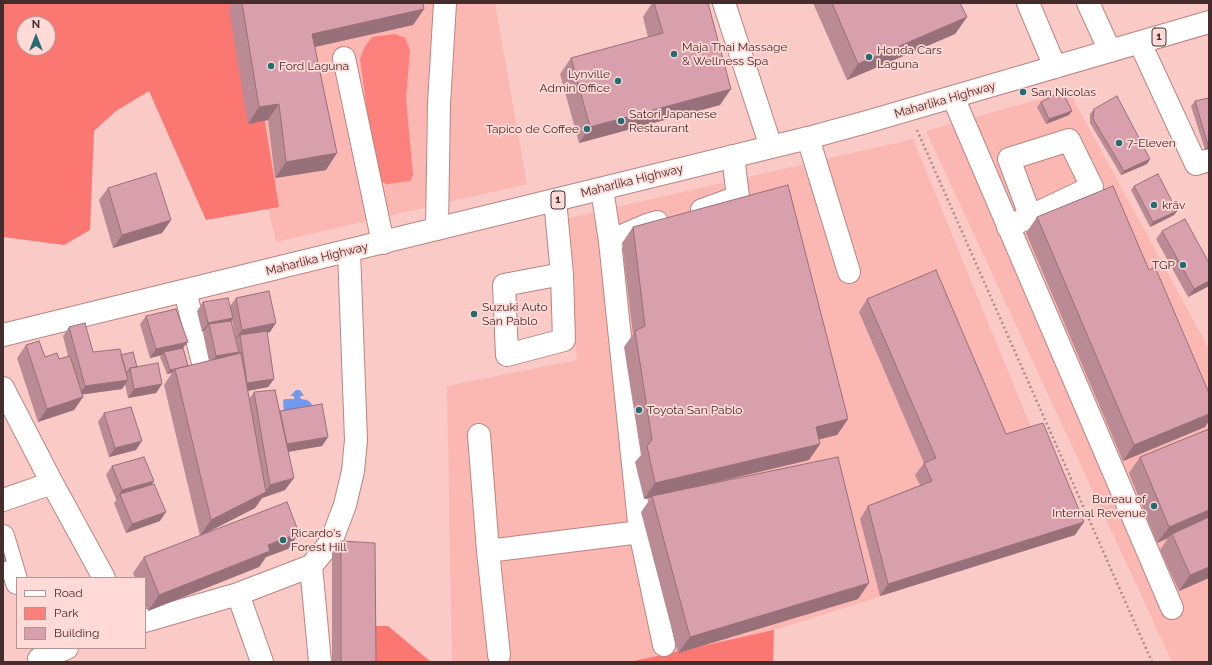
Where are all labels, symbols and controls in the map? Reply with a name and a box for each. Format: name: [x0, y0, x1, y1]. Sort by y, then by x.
north arrow: [16, 16, 56, 56]
text: N: [32, 18, 40, 31]
road number: 1: [1152, 28, 1166, 46]
place label: Maja Thai Massage & Wellness Spa: [682, 40, 787, 68]
place label: Honda Cars Laguna: [877, 43, 942, 71]
marker: Maja Thai Massage & Wellness Spa: [669, 49, 679, 59]
marker: Honda Cars Laguna: [864, 52, 874, 62]
place label: Ford Laguna: [279, 59, 349, 73]
marker: Ford Laguna: [266, 61, 276, 71]
place label: Lynville Admin Office: [540, 67, 610, 95]
marker: Lynville Admin Office: [613, 76, 623, 86]
street label: Maharlika Highway: [893, 79, 997, 121]
place label: San Nicolas: [1031, 85, 1096, 99]
marker: San Nicolas: [1018, 87, 1028, 97]
place label: Satori Japanese Restaurant: [629, 107, 717, 135]
marker: Satori Japanese Restaurant: [616, 116, 626, 126]
place label: Tapico de Coffee: [486, 122, 579, 136]
marker: Tapico de Coffee: [582, 124, 592, 134]
place label: 7-Eleven: [1127, 136, 1176, 150]
marker: 7-Eleven: [1114, 138, 1124, 148]
street label: Maharlika Highway: [579, 161, 685, 201]
road number: 1: [551, 191, 565, 209]
place label: krāv: [1162, 198, 1185, 212]
marker: krāv: [1149, 200, 1159, 210]
street label: Maharlika Highway: [264, 239, 370, 279]
place label: TGP: [1152, 258, 1175, 272]
marker: TGP: [1178, 260, 1188, 270]
place label: Suzuki Auto San Pablo: [482, 300, 548, 328]
marker: Suzuki Auto San Pablo: [469, 309, 479, 319]
place label: Toyota San Pablo: [647, 403, 742, 417]
marker: Toyota San Pablo: [634, 405, 644, 415]
place label: Bureau of Internal Revenue: [1052, 492, 1146, 520]
marker: Bureau of Internal Revenue: [1149, 501, 1159, 511]
place label: Ricardo's Forest Hill: [291, 526, 347, 554]
marker: Ricardo's Forest Hill: [278, 535, 288, 545]
legend: [16, 577, 146, 649]
text: Road: [54, 586, 83, 600]
text: Park: [54, 606, 79, 620]
text: Building: [54, 626, 100, 640]

